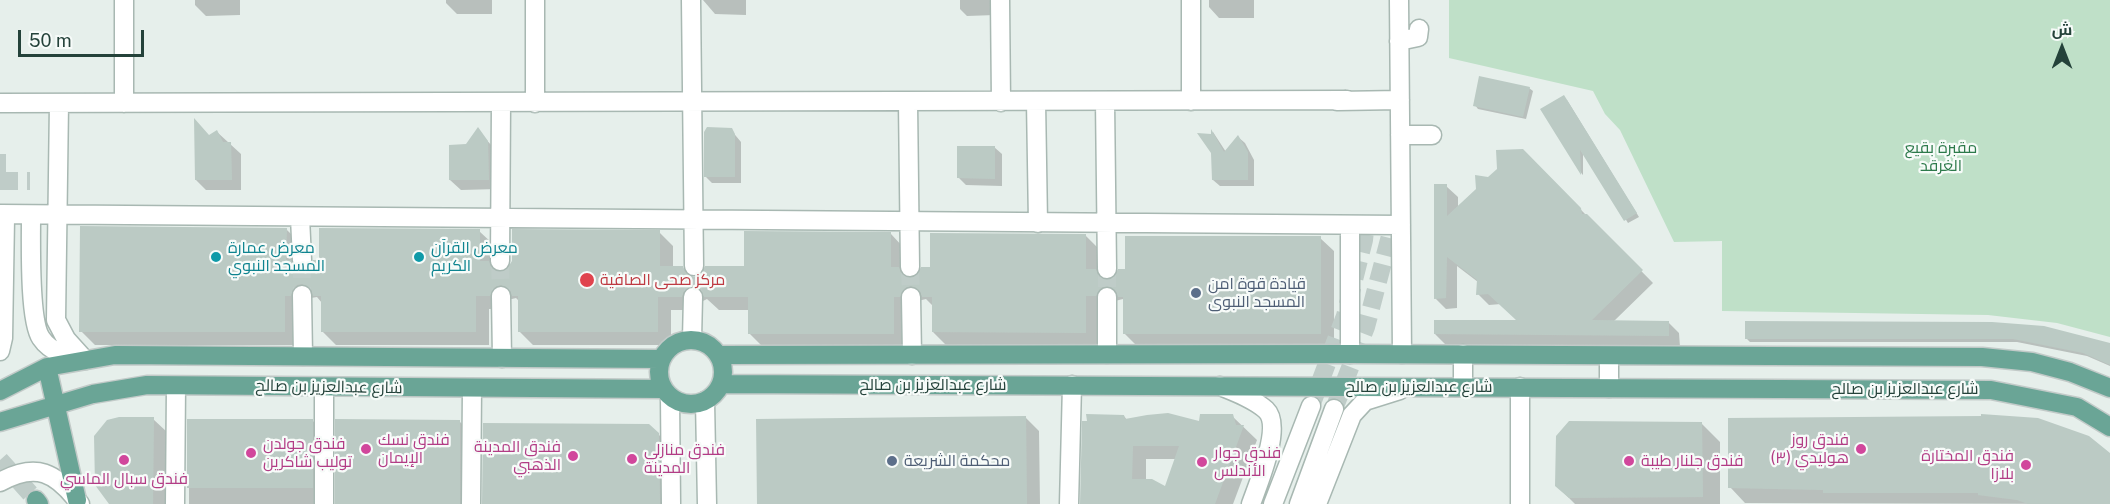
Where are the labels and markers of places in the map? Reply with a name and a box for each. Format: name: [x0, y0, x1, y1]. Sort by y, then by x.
place label: معرض عمارة المسجد النبوي: [228, 238, 325, 276]
place label: معرض القرآن الكريم: [431, 238, 518, 276]
marker: معرض عمارة المسجد النبوي: [209, 250, 223, 264]
marker: معرض القرآن الكريم: [412, 250, 426, 264]
place label: مركز صحى الصافية: [600, 270, 725, 290]
marker: مركز صحى الصافية: [578, 271, 596, 289]
place label: قيادة قوة امن المسجد النبوى: [1208, 274, 1306, 312]
marker: قيادة قوة امن المسجد النبوى: [1189, 286, 1203, 300]
place label: فندق نسك الإيمان: [378, 430, 450, 468]
place label: فندق روز هوليدي (٣): [1771, 430, 1849, 468]
place label: فندق جولدن توليب شاكرين: [263, 434, 352, 472]
place label: فندق المدينة الذهبي: [474, 437, 561, 475]
place label: فندق منازلي المدينة: [644, 440, 725, 478]
marker: فندق نسك الإيمان: [359, 442, 373, 456]
marker: فندق روز هوليدي (٣): [1854, 442, 1868, 456]
place label: فندق جوار الأندلس: [1214, 443, 1281, 481]
marker: فندق جولدن توليب شاكرين: [244, 446, 258, 460]
place label: فندق المختارة بلازا: [1921, 446, 2014, 484]
marker: فندق المدينة الذهبي: [566, 449, 580, 463]
place label: محكمة الشريعة: [904, 451, 1010, 471]
place label: فندق جلنار طيبة: [1641, 451, 1744, 471]
marker: فندق منازلي المدينة: [625, 452, 639, 466]
marker: فندق سبال الماسي: [117, 453, 131, 467]
marker: محكمة الشريعة: [885, 454, 899, 468]
marker: فندق جلنار طيبة: [1622, 454, 1636, 468]
marker: فندق جوار الأندلس: [1195, 455, 1209, 469]
marker: فندق المختارة بلازا: [2019, 458, 2033, 472]
place label: فندق سبال الماسي: [60, 469, 188, 489]

